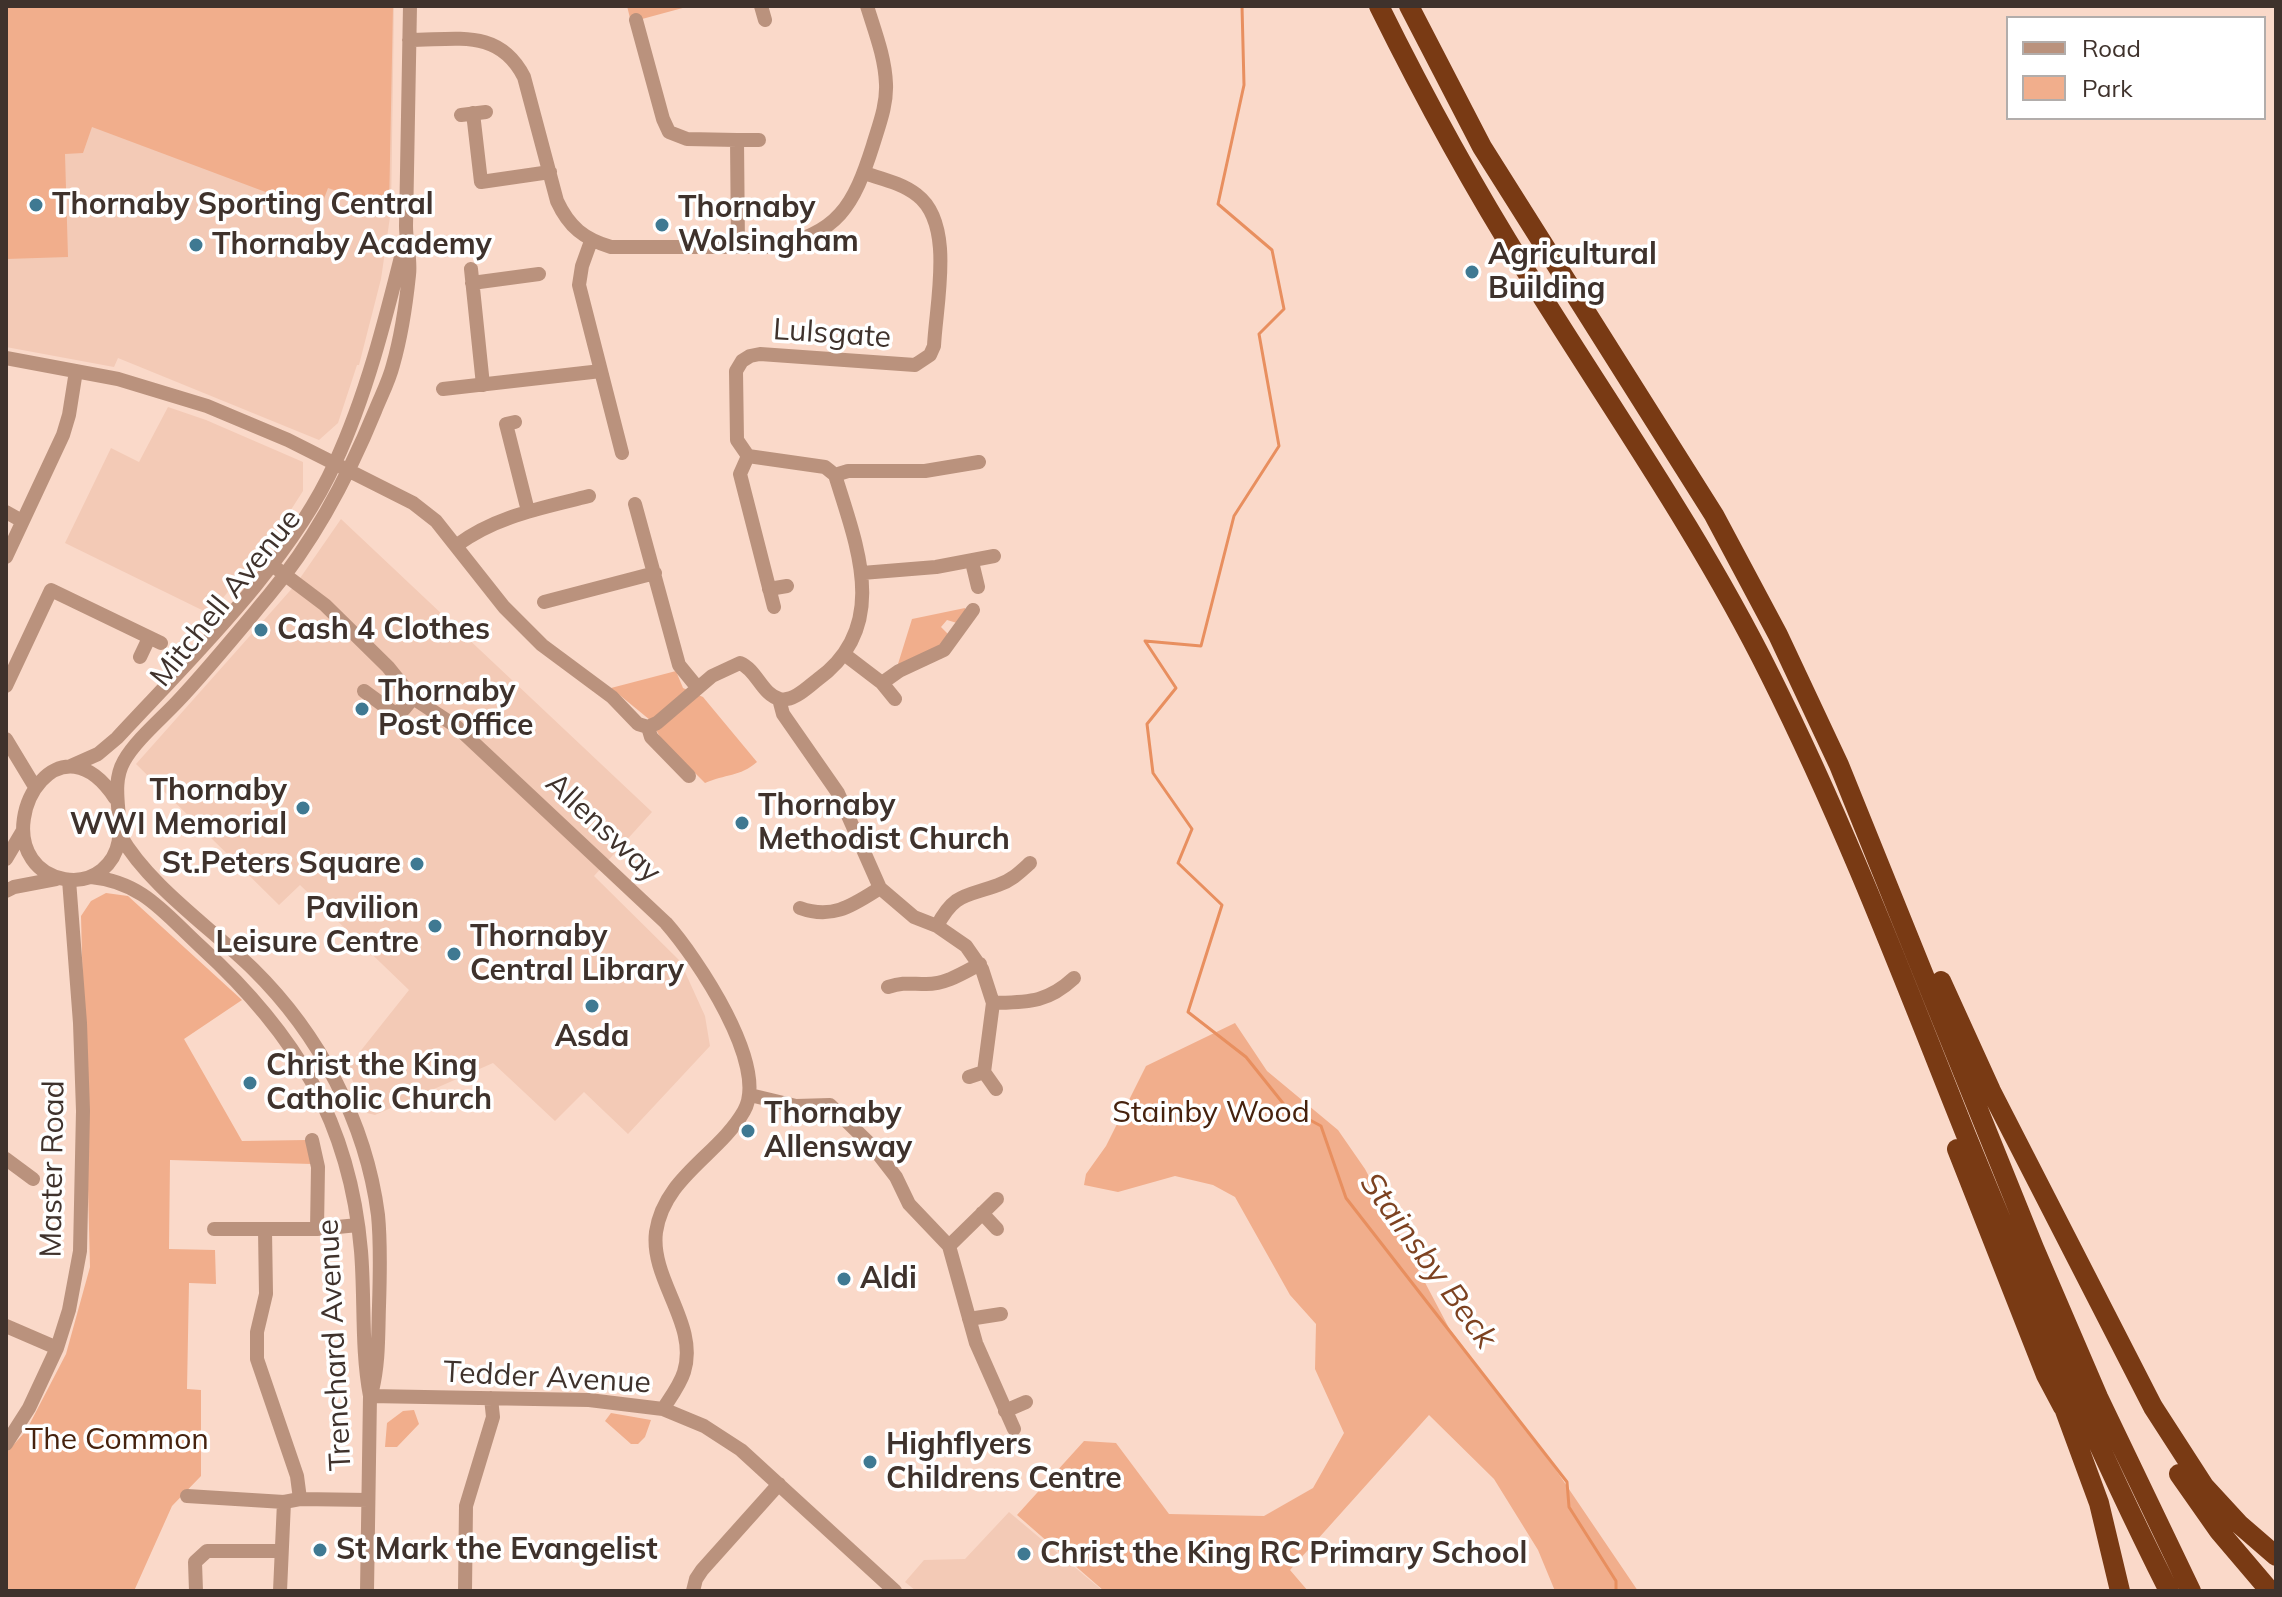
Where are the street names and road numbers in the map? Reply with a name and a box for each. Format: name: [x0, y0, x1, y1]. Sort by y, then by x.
street label: Lulsgate: [772, 312, 892, 356]
street label: Mitchell Avenue: [143, 502, 309, 694]
street label: Allensway: [538, 766, 668, 890]
street label: Master Road: [33, 1080, 73, 1258]
street label: Trenchard Avenue: [310, 1218, 360, 1472]
street label: Tedder Avenue: [442, 1355, 652, 1401]

